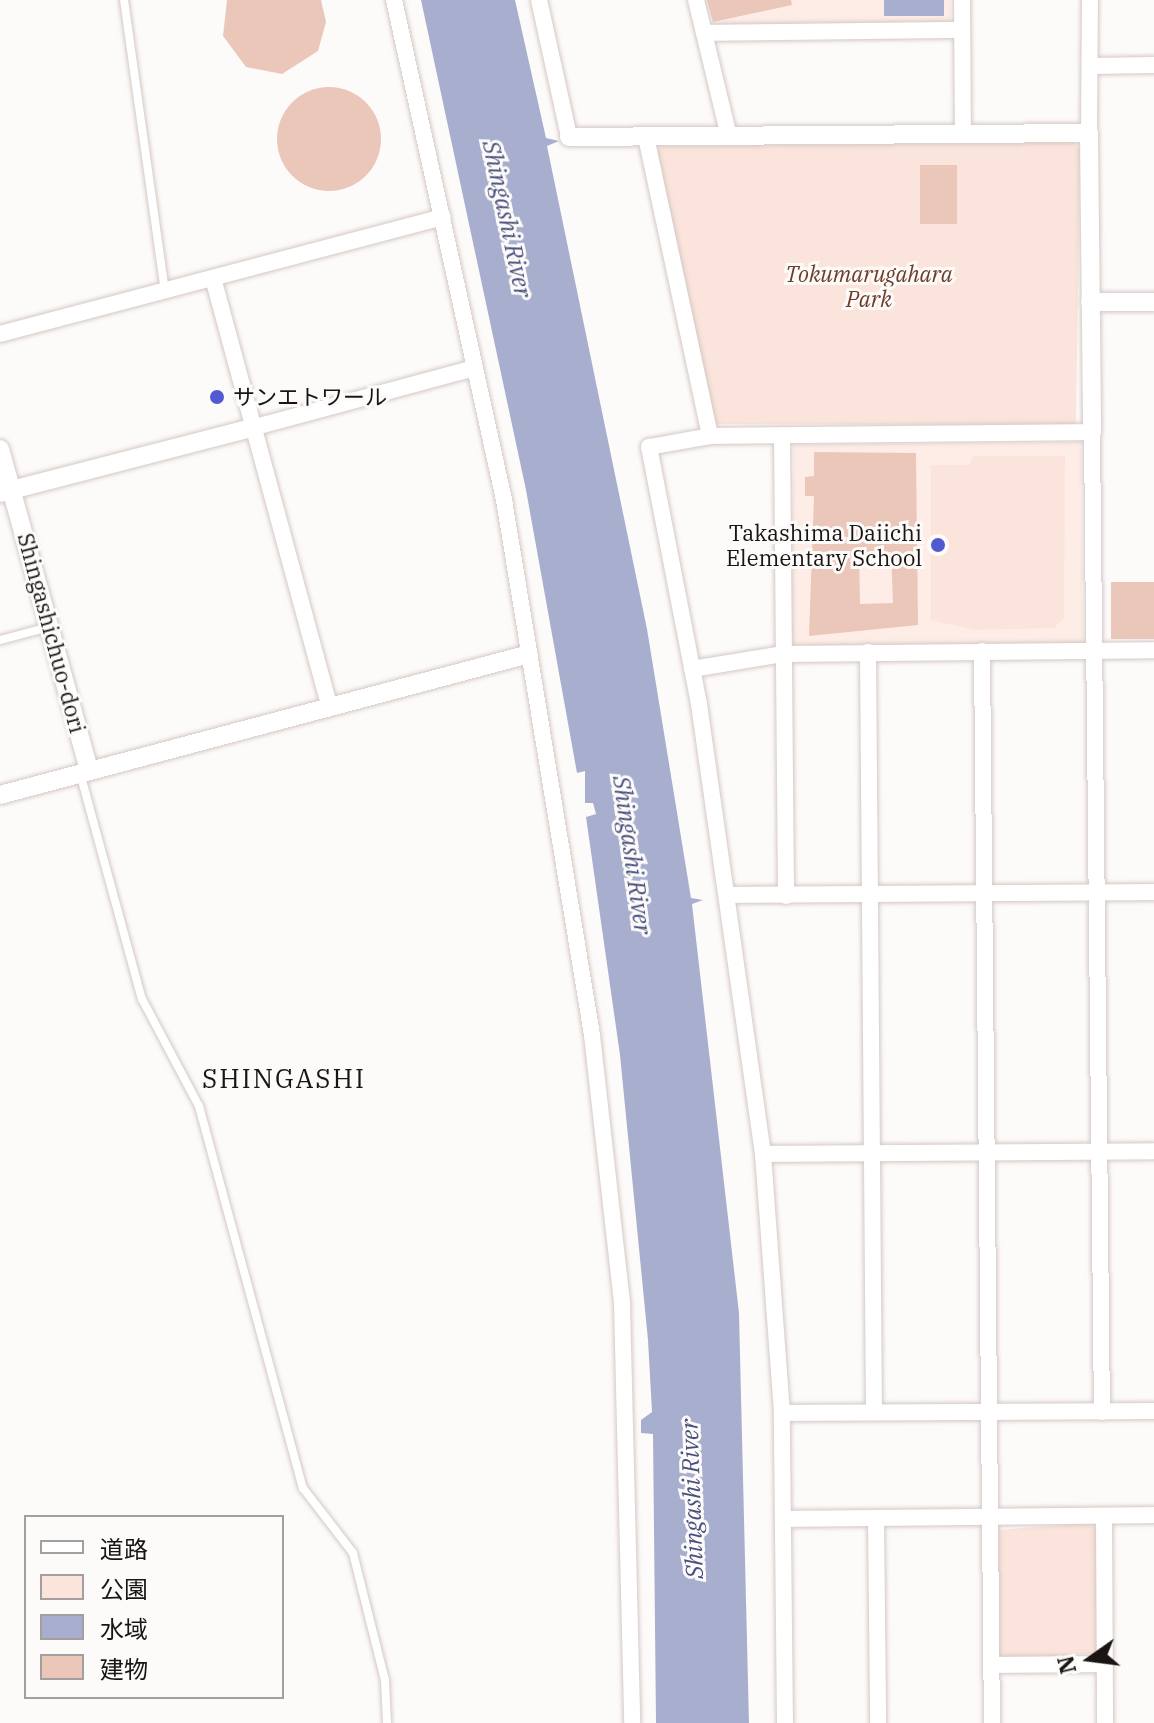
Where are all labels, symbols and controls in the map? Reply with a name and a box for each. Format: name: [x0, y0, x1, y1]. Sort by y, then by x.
water label: Shingashi River: [476, 138, 538, 300]
park label: Tokumarugahara Park: [785, 260, 953, 312]
place label: サンエトワール: [233, 384, 387, 410]
marker: サンエトワール: [208, 388, 226, 406]
place label: Takashima Daiichi Elementary School: [726, 519, 922, 570]
street label: Shingashichuo-dori: [13, 530, 91, 736]
marker: Takashima Daiichi Elementary School: [929, 536, 947, 554]
water label: Shingashi River: [607, 774, 657, 936]
district label: SHINGASHI: [202, 1063, 366, 1095]
water label: Shingashi River: [675, 1419, 709, 1579]
legend: [24, 1515, 284, 1699]
text: 道路: [100, 1533, 148, 1565]
text: 公園: [100, 1573, 148, 1605]
text: 水域: [100, 1613, 148, 1645]
north arrow: [1050, 1619, 1130, 1699]
text: 建物: [100, 1653, 148, 1685]
text: N: [1050, 1653, 1082, 1677]

